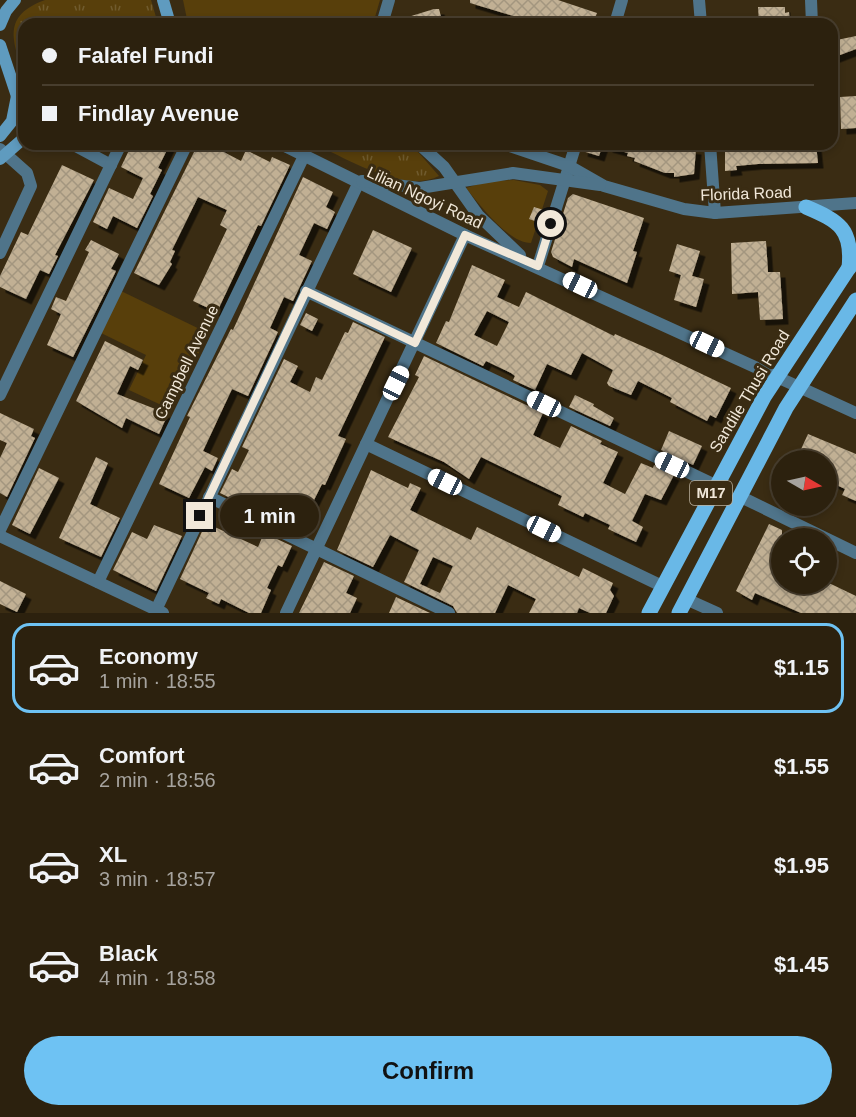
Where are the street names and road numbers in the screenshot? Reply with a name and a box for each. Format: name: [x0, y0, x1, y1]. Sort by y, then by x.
street label: Lilian Ngoyi Road: [364, 163, 485, 232]
street label: Florida Road: [700, 183, 792, 204]
street label: Campbell Avenue: [151, 302, 222, 422]
street label: Sandile Thusi Road: [706, 327, 793, 455]
road number: M17: [690, 481, 732, 505]

